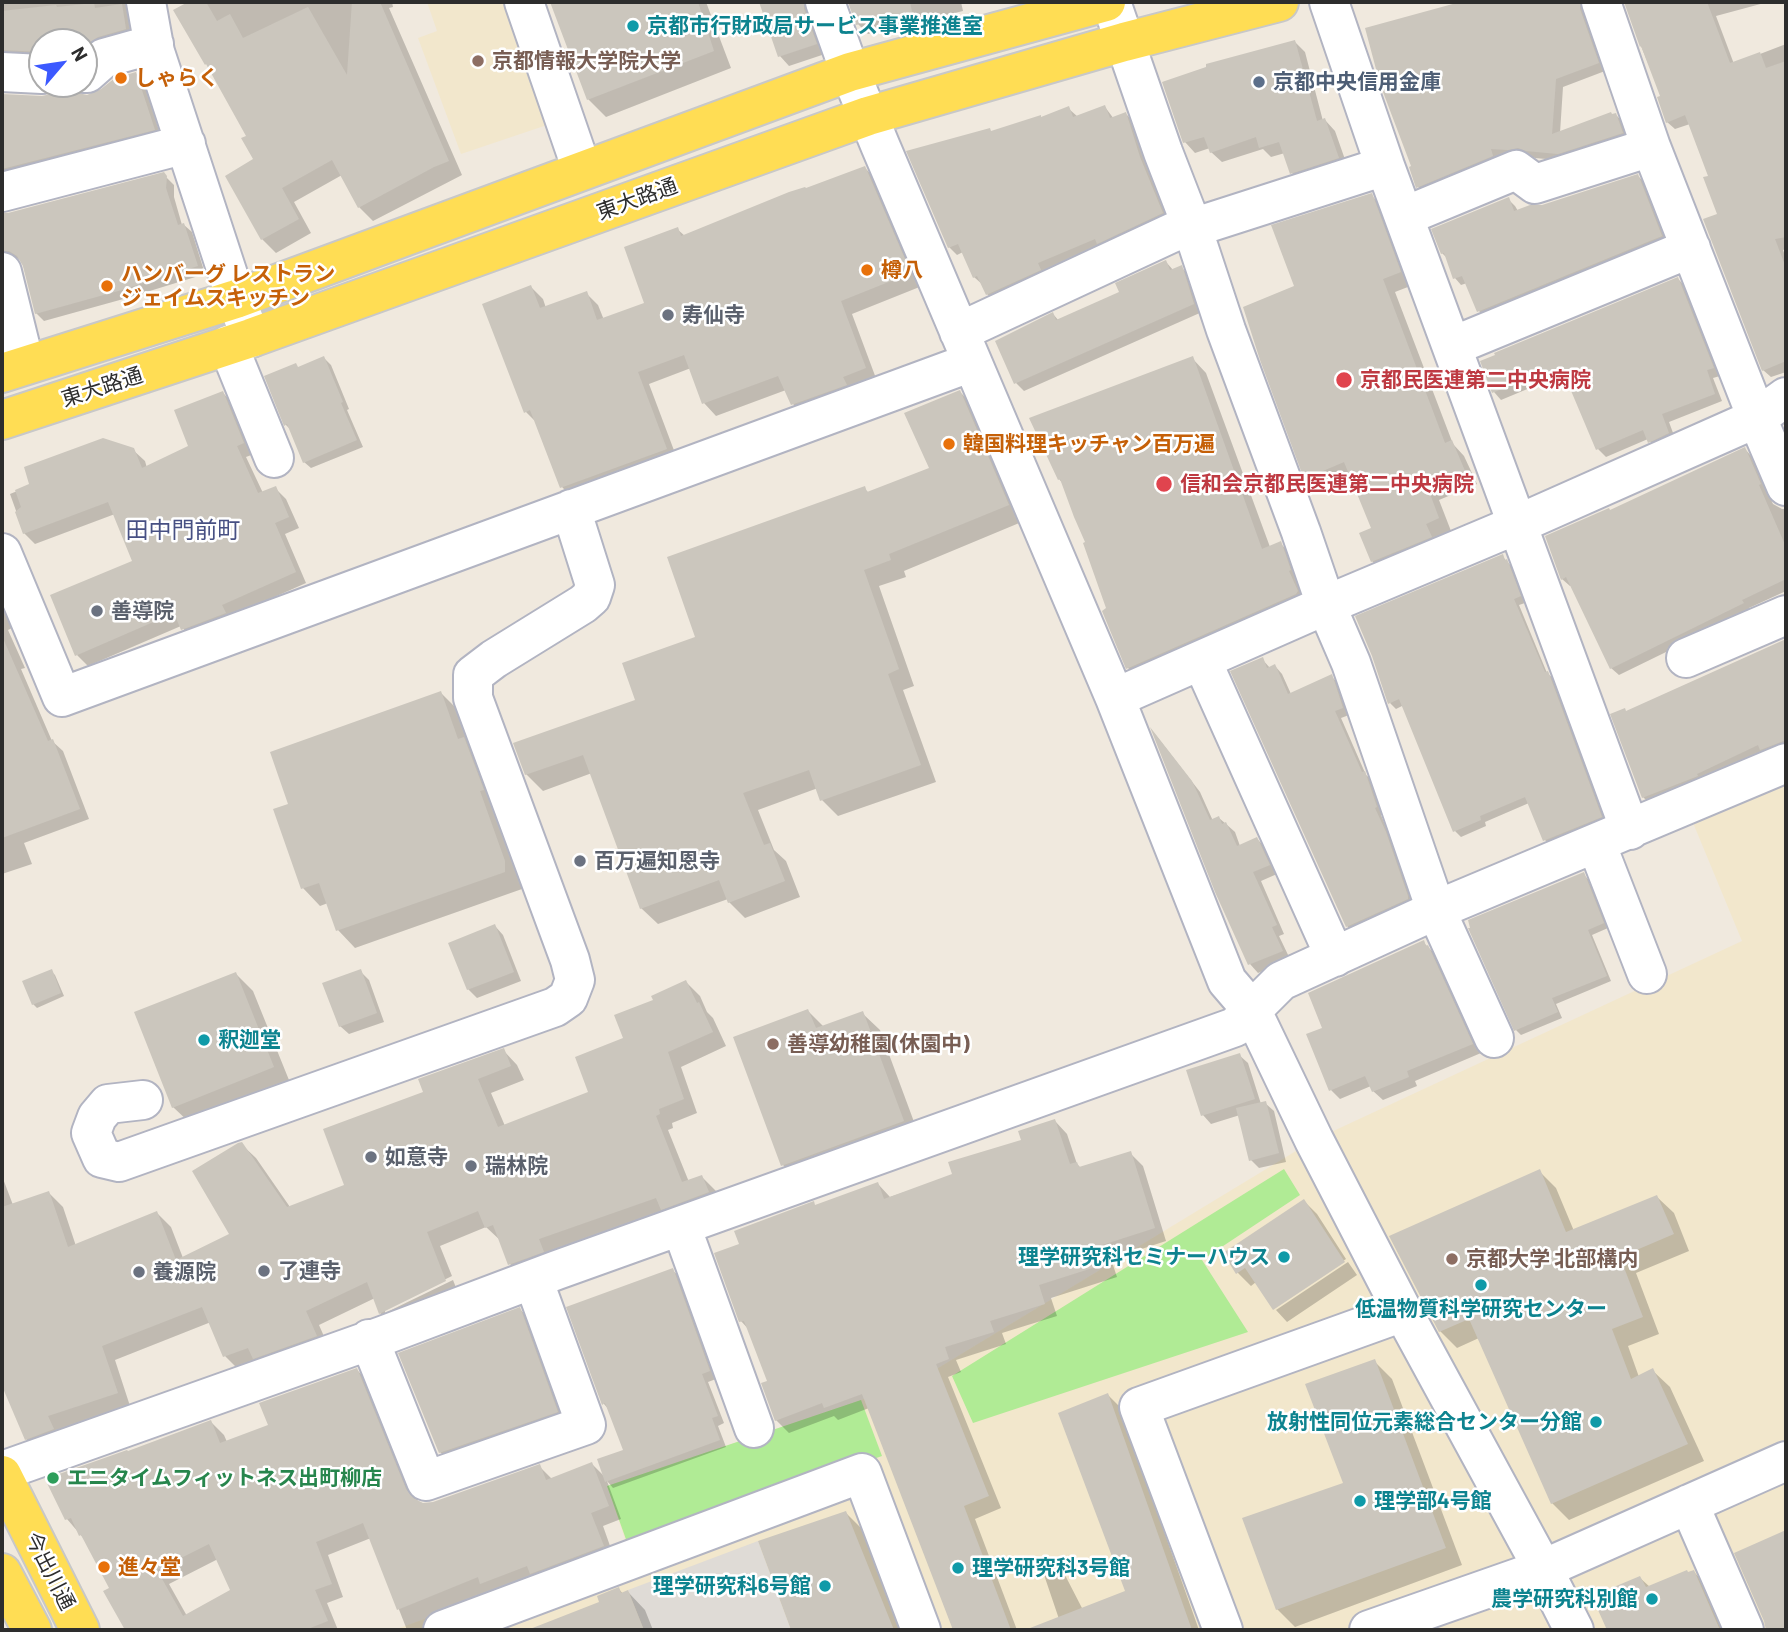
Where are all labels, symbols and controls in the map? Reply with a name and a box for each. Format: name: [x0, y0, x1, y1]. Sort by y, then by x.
place label: 京都市行財政局サービス事業推進室: [647, 13, 983, 39]
marker: 京都市行財政局サービス事業推進室: [625, 18, 641, 34]
north arrow: [28, 28, 98, 98]
text: N: [67, 42, 93, 65]
place label: 京都情報大学院大学: [492, 48, 681, 74]
marker: 京都情報大学院大学: [470, 53, 486, 69]
place label: しゃらく: [135, 65, 219, 91]
place label: 京都中央信用金庫: [1273, 69, 1441, 95]
marker: しゃらく: [113, 70, 129, 86]
marker: 京都中央信用金庫: [1251, 74, 1267, 90]
street label: 東大路通: [593, 173, 681, 225]
place label: 樽八: [881, 257, 923, 283]
place label: ハンバーグ レストラン ジェイムスキッチン: [121, 261, 335, 311]
marker: 樽八: [859, 262, 875, 278]
marker: ハンバーグ レストラン ジェイムスキッチン: [99, 278, 115, 294]
place label: 寿仙寺: [682, 302, 745, 328]
marker: 寿仙寺: [660, 307, 676, 323]
street label: 東大路通: [58, 362, 146, 412]
place label: 京都民医連第二中央病院: [1360, 367, 1591, 393]
marker: 京都民医連第二中央病院: [1334, 370, 1354, 390]
place label: 韓国料理キッチャン百万遍: [963, 431, 1215, 457]
marker: 韓国料理キッチャン百万遍: [941, 436, 957, 452]
place label: 信和会京都民医連第二中央病院: [1180, 471, 1474, 497]
marker: 信和会京都民医連第二中央病院: [1154, 474, 1174, 494]
district label: 田中門前町: [126, 516, 240, 544]
place label: 善導院: [111, 598, 174, 624]
marker: 善導院: [89, 603, 105, 619]
place label: 百万遍知恩寺: [594, 848, 720, 874]
marker: 百万遍知恩寺: [572, 853, 588, 869]
place label: 釈迦堂: [218, 1027, 281, 1053]
place label: 善導幼稚園(休園中): [787, 1031, 970, 1057]
marker: 釈迦堂: [196, 1032, 212, 1048]
marker: 善導幼稚園(休園中): [765, 1036, 781, 1052]
place label: 如意寺: [385, 1144, 448, 1170]
marker: 如意寺: [363, 1149, 379, 1165]
place label: 瑞林院: [485, 1153, 548, 1179]
marker: 瑞林院: [463, 1158, 479, 1174]
place label: 理学研究科セミナーハウス: [1018, 1244, 1270, 1270]
place label: 京都大学 北部構内: [1466, 1246, 1638, 1272]
marker: 理学研究科セミナーハウス: [1276, 1249, 1292, 1265]
marker: 京都大学 北部構内: [1444, 1251, 1460, 1267]
place label: 了連寺: [278, 1258, 341, 1284]
place label: 養源院: [153, 1259, 216, 1285]
marker: 了連寺: [256, 1263, 272, 1279]
marker: 養源院: [131, 1264, 147, 1280]
marker: 低温物質科学研究センター: [1473, 1277, 1489, 1293]
place label: 低温物質科学研究センター: [1355, 1296, 1607, 1322]
place label: 放射性同位元素総合センター分館: [1267, 1409, 1582, 1435]
marker: 放射性同位元素総合センター分館: [1588, 1414, 1604, 1430]
place label: エニタイムフィットネス出町柳店: [67, 1465, 382, 1491]
marker: エニタイムフィットネス出町柳店: [45, 1470, 61, 1486]
place label: 理学部4号館: [1374, 1488, 1492, 1514]
marker: 理学部4号館: [1352, 1493, 1368, 1509]
street label: 今出川通: [20, 1528, 80, 1614]
place label: 進々堂: [118, 1554, 181, 1580]
place label: 理学研究科3号館: [972, 1555, 1130, 1581]
marker: 進々堂: [96, 1559, 112, 1575]
marker: 理学研究科3号館: [950, 1560, 966, 1576]
place label: 理学研究科6号館: [653, 1573, 811, 1599]
marker: 理学研究科6号館: [817, 1578, 833, 1594]
place label: 農学研究科別館: [1491, 1586, 1638, 1612]
marker: 農学研究科別館: [1644, 1591, 1660, 1607]

